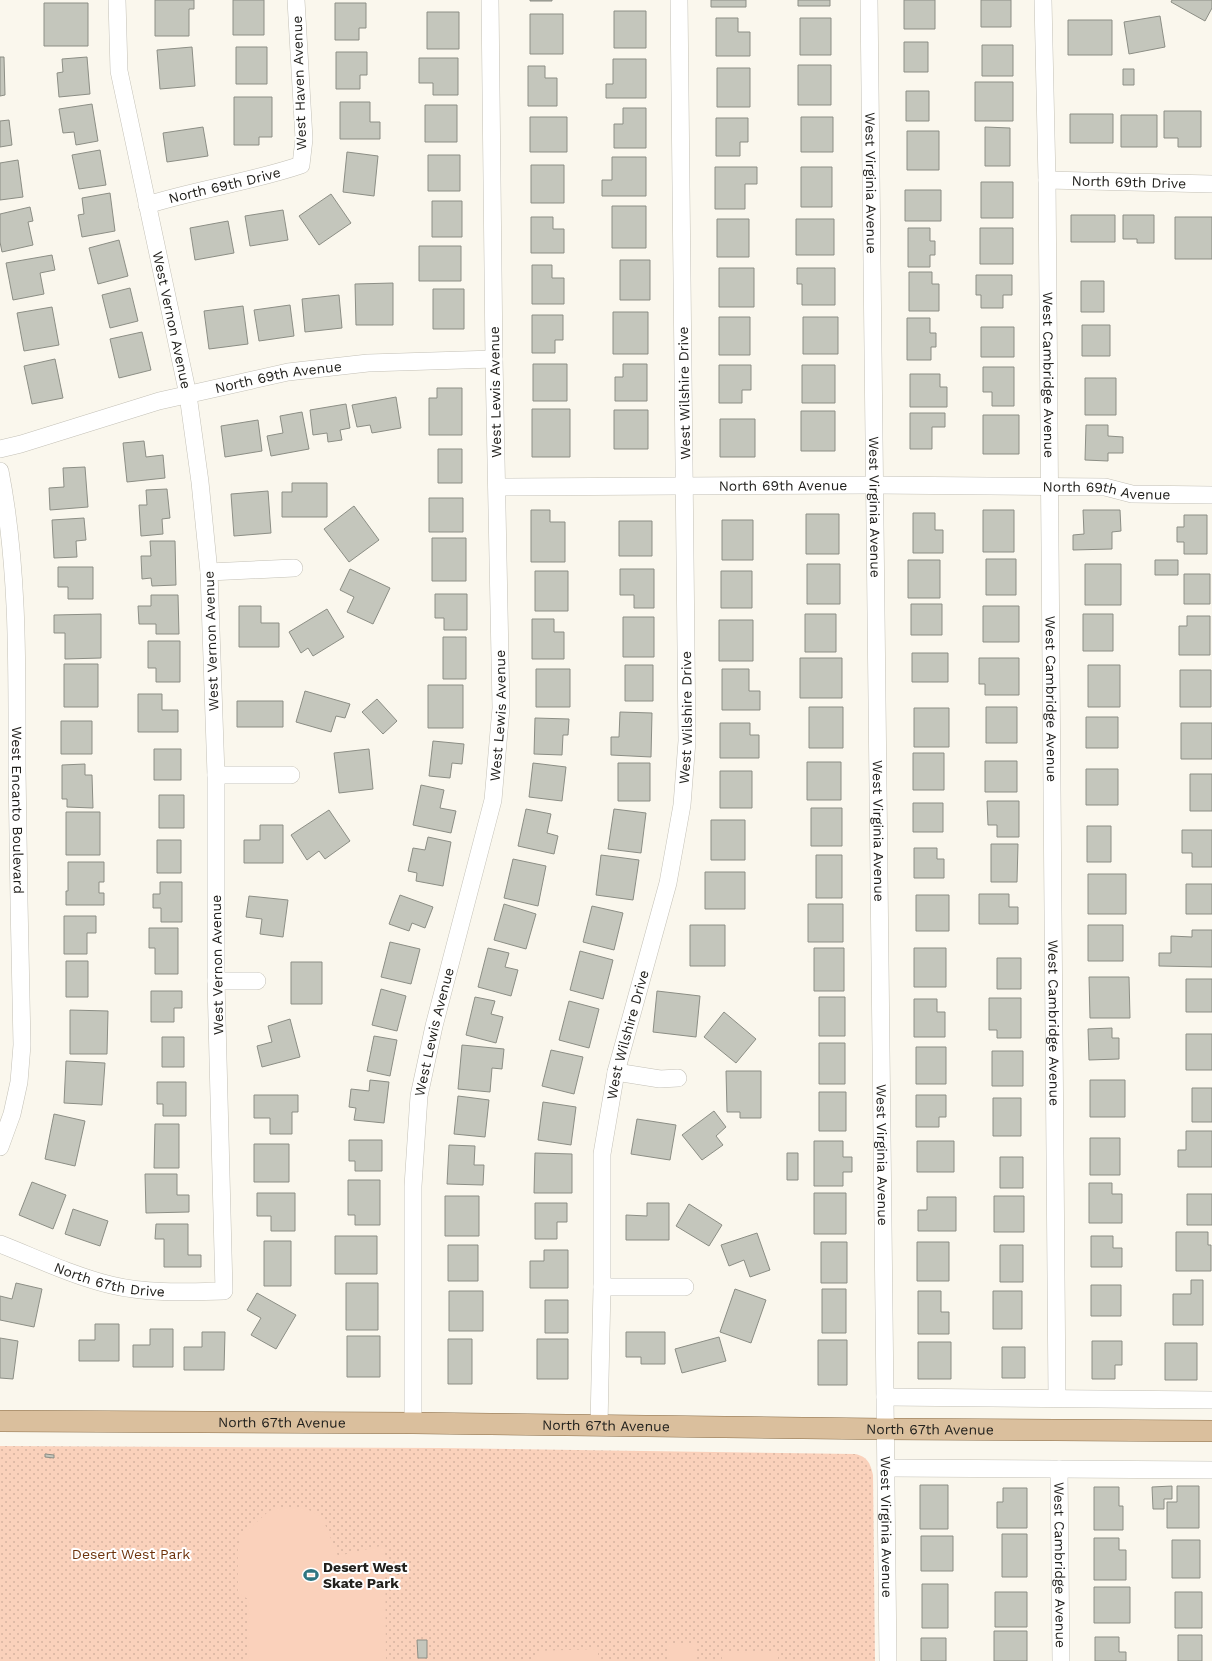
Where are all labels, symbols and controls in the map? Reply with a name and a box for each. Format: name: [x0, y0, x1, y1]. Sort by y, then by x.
street label: West Haven Avenue: [289, 15, 309, 151]
street label: West Virginia Avenue: [862, 112, 880, 254]
street label: North 69th Drive: [167, 164, 282, 206]
street label: North 69th Drive: [1072, 173, 1186, 191]
street label: West Vernon Avenue: [150, 250, 194, 390]
street label: West Cambridge Avenue: [1040, 292, 1057, 458]
street label: West Lewis Avenue: [486, 326, 504, 458]
street label: West Wilshire Drive: [675, 326, 693, 460]
street label: North 69th Avenue: [213, 358, 343, 396]
street label: West Virginia Avenue: [866, 436, 884, 578]
street label: North 69th Avenue: [719, 477, 847, 494]
street label: North 69th Avenue: [1043, 478, 1171, 502]
street label: West Vernon Avenue: [201, 571, 221, 711]
street label: West Cambridge Avenue: [1043, 616, 1060, 782]
street label: West Lewis Avenue: [487, 650, 509, 782]
street label: West Wilshire Drive: [676, 651, 695, 785]
street label: West Encanto Boulevard: [9, 726, 27, 894]
street label: West Virginia Avenue: [870, 760, 887, 902]
street label: West Vernon Avenue: [208, 895, 226, 1035]
street label: West Cambridge Avenue: [1045, 940, 1063, 1106]
street label: West Lewis Avenue: [411, 966, 457, 1098]
street label: West Wilshire Drive: [603, 968, 652, 1101]
street label: West Virginia Avenue: [873, 1084, 891, 1226]
street label: North 67th Drive: [52, 1259, 165, 1300]
street label: North 67th Avenue: [218, 1414, 346, 1431]
street label: North 67th Avenue: [542, 1417, 670, 1434]
street label: North 67th Avenue: [866, 1421, 994, 1438]
street label: West Virginia Avenue: [878, 1456, 895, 1598]
street label: West Cambridge Avenue: [1051, 1482, 1069, 1648]
park label: Desert West Park: [72, 1546, 190, 1562]
place label: Desert West Skate Park: [323, 1559, 407, 1591]
sports icon: Desert West Skate Park: [302, 1566, 320, 1584]

